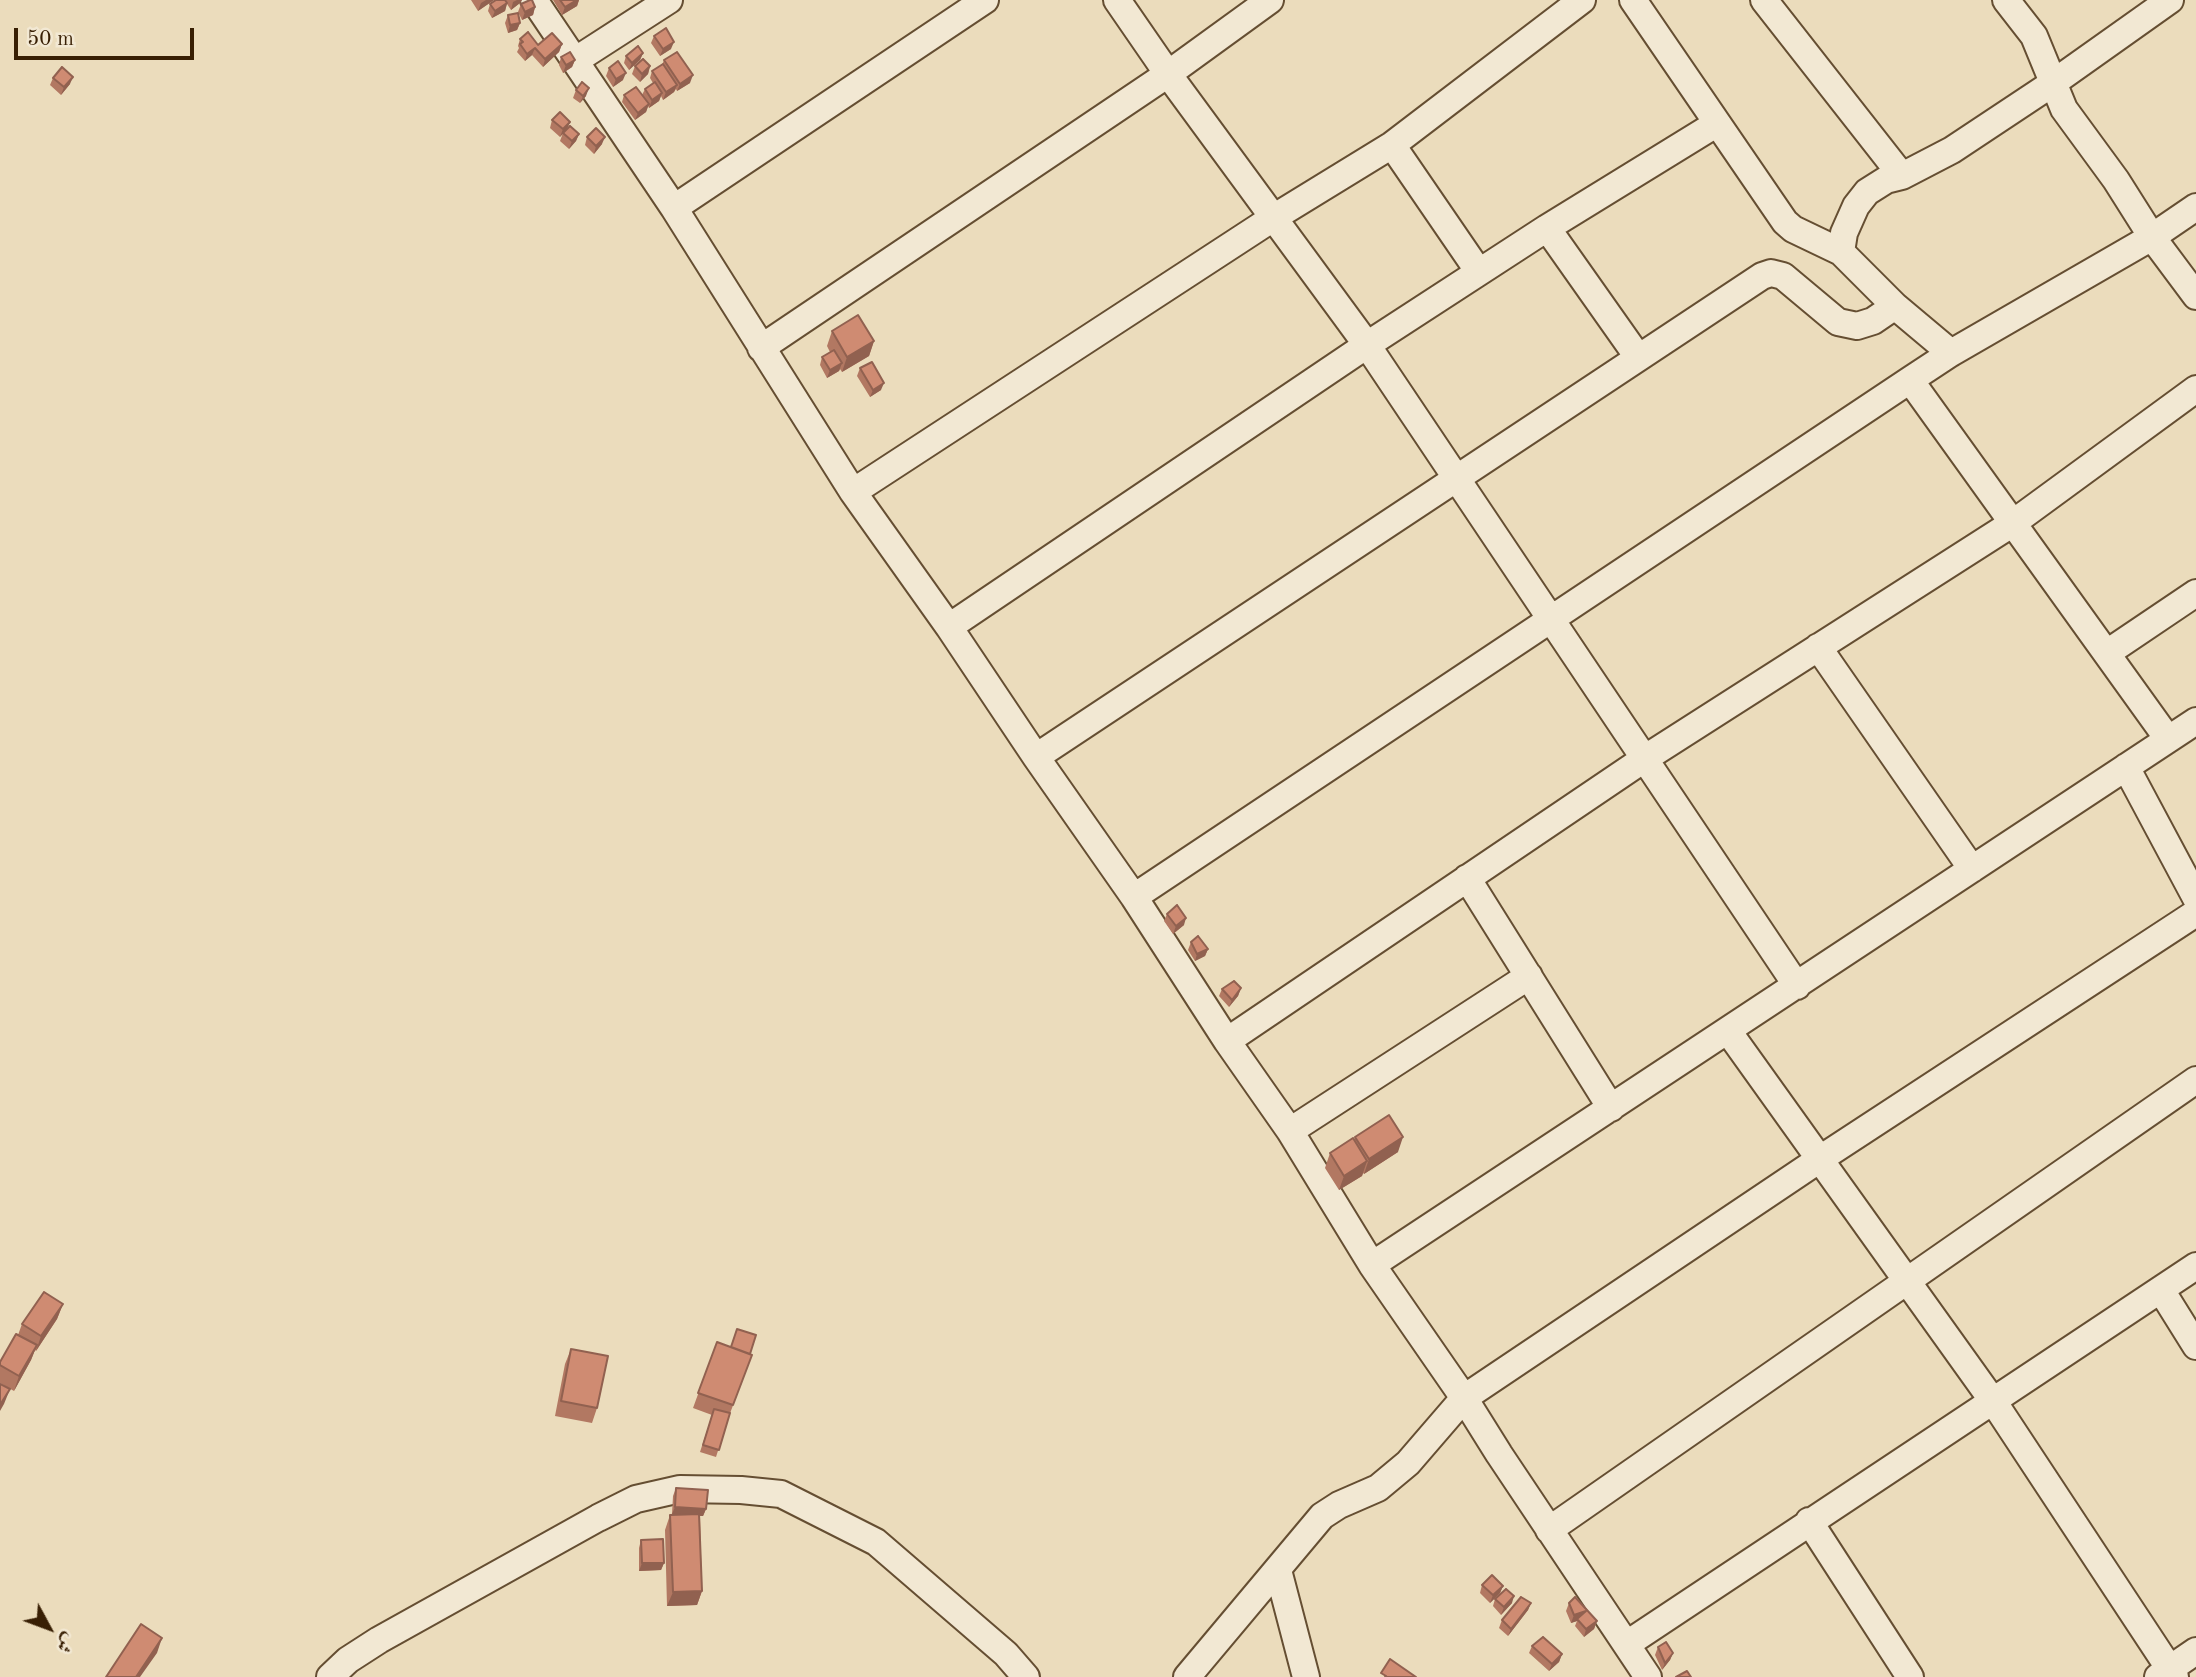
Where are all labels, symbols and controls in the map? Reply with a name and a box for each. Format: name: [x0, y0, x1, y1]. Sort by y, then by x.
scale bar: [18, 14, 198, 58]
text: 50 m: [27, 29, 74, 50]
north arrow: [14, 1593, 84, 1663]
text: ش: [52, 1629, 79, 1655]

